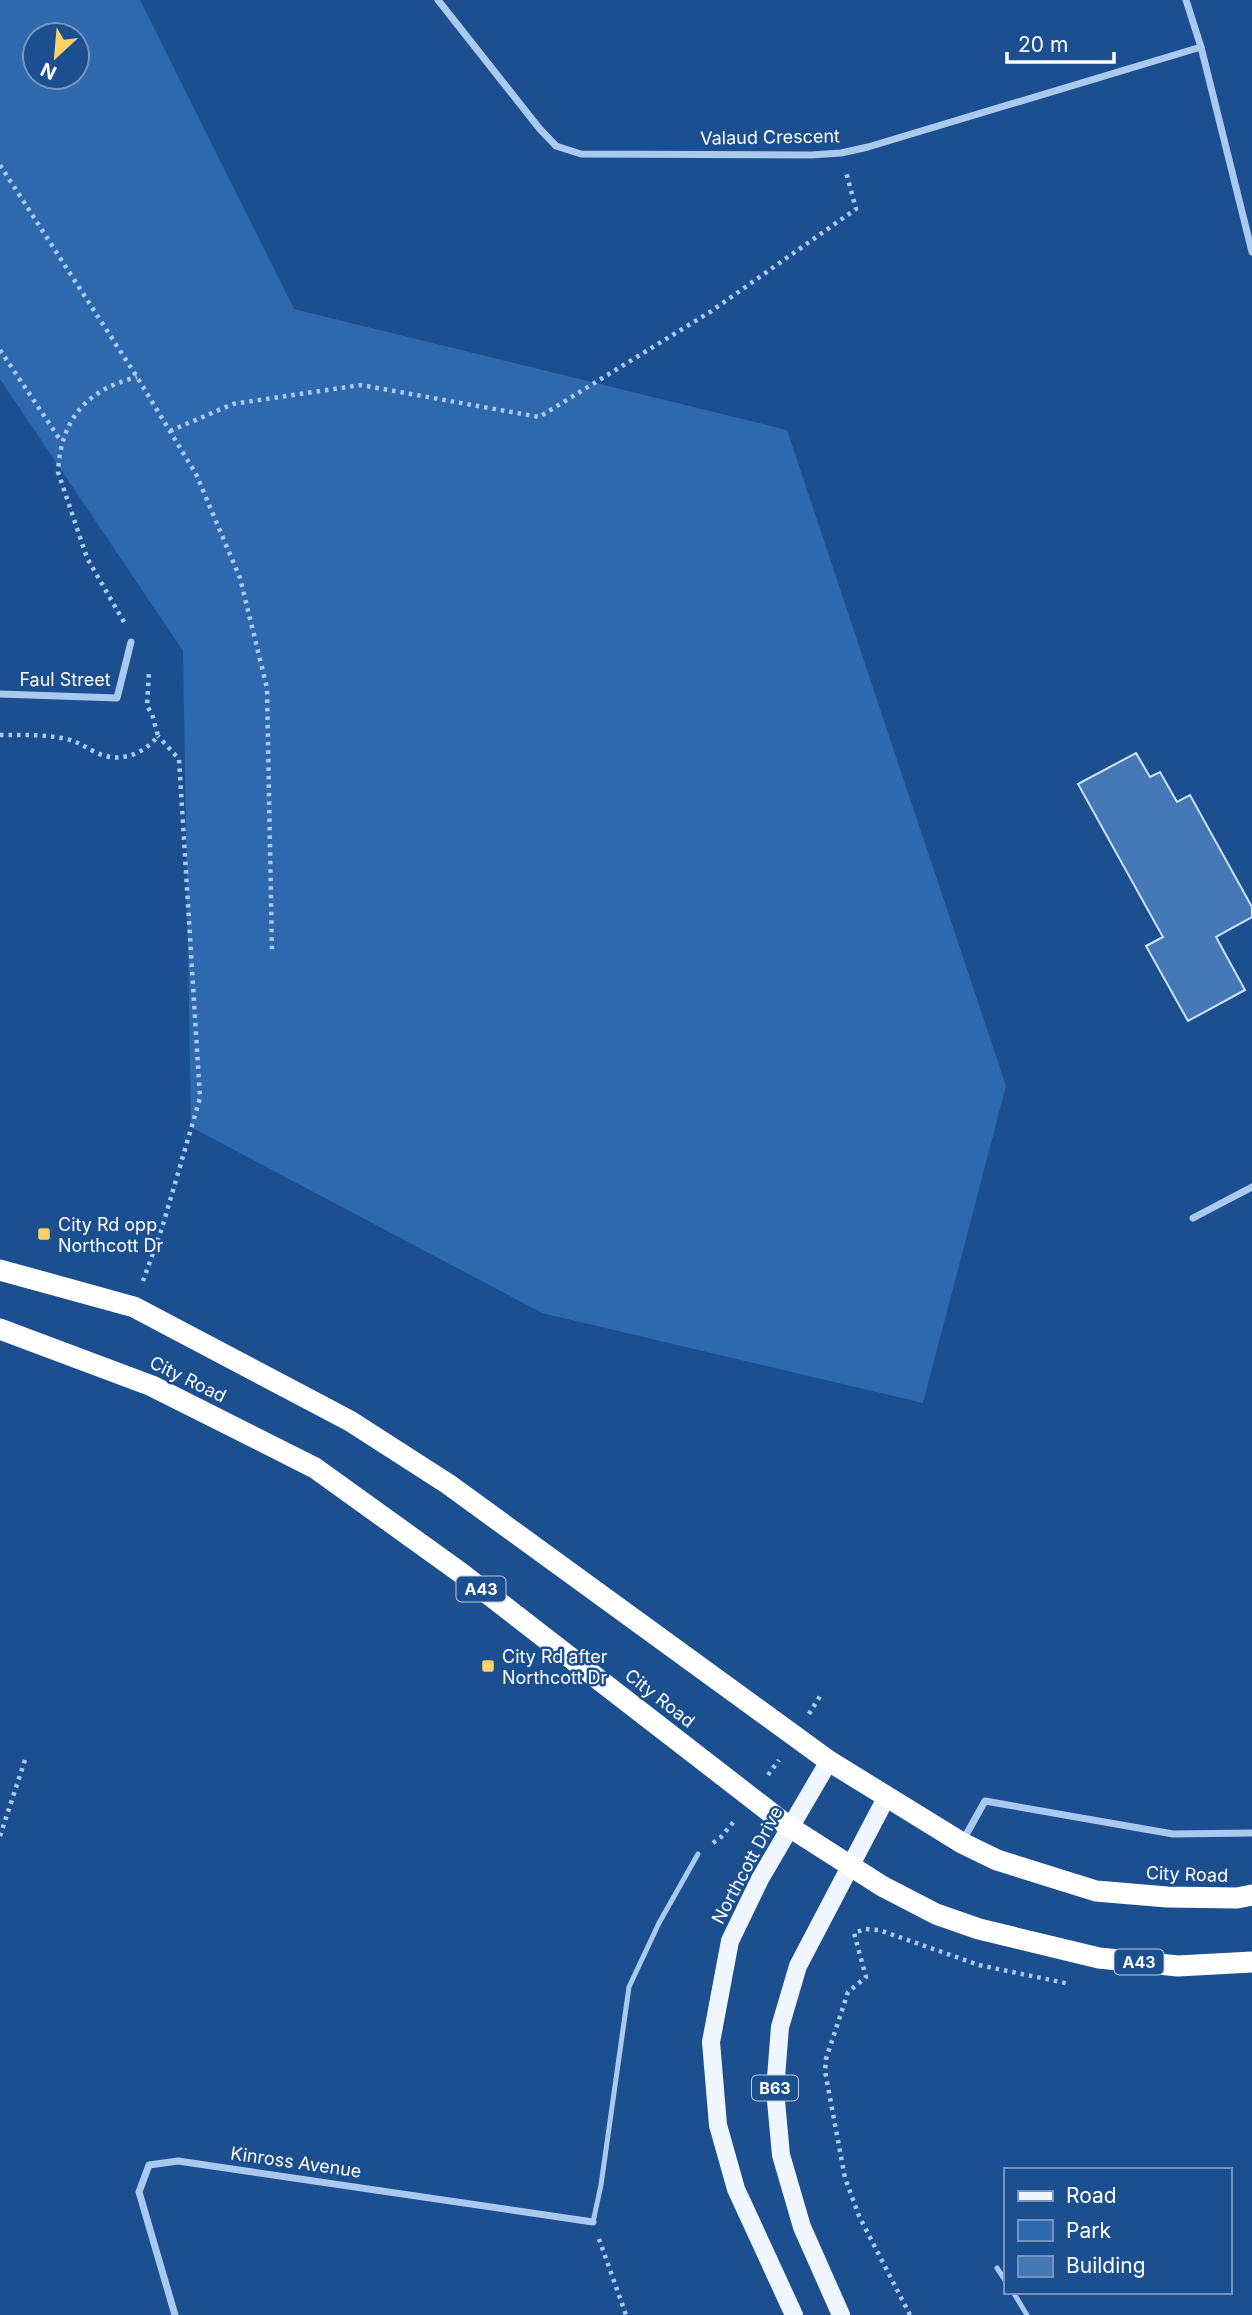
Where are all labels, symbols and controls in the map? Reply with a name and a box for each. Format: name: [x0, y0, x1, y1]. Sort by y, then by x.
north arrow: [21, 21, 91, 91]
scale bar: [1007, 21, 1114, 65]
text: 20 m: [1018, 32, 1068, 57]
text: N: [37, 57, 60, 84]
street label: Valaud Crescent: [700, 125, 840, 149]
street label: Faul Street: [19, 669, 111, 690]
place label: City Rd opp Northcott Dr: [58, 1214, 163, 1256]
marker: City Rd opp Northcott Dr: [36, 1226, 52, 1242]
street label: City Road: [146, 1352, 230, 1406]
road number: A43: [456, 1576, 505, 1602]
place label: City Rd after Northcott Dr: [502, 1646, 608, 1688]
marker: City Rd after Northcott Dr: [480, 1658, 496, 1674]
street label: City Road: [621, 1664, 699, 1732]
street label: Northcott Drive: [707, 1803, 787, 1927]
street label: City Road: [1145, 1862, 1229, 1886]
road number: A43: [1114, 1950, 1164, 1974]
road number: B63: [752, 2076, 798, 2100]
street label: Kinross Avenue: [229, 2142, 363, 2182]
legend: [1004, 2168, 1231, 2294]
text: Road: [1066, 2183, 1117, 2208]
text: Park: [1066, 2218, 1111, 2243]
text: Building: [1066, 2253, 1146, 2278]

